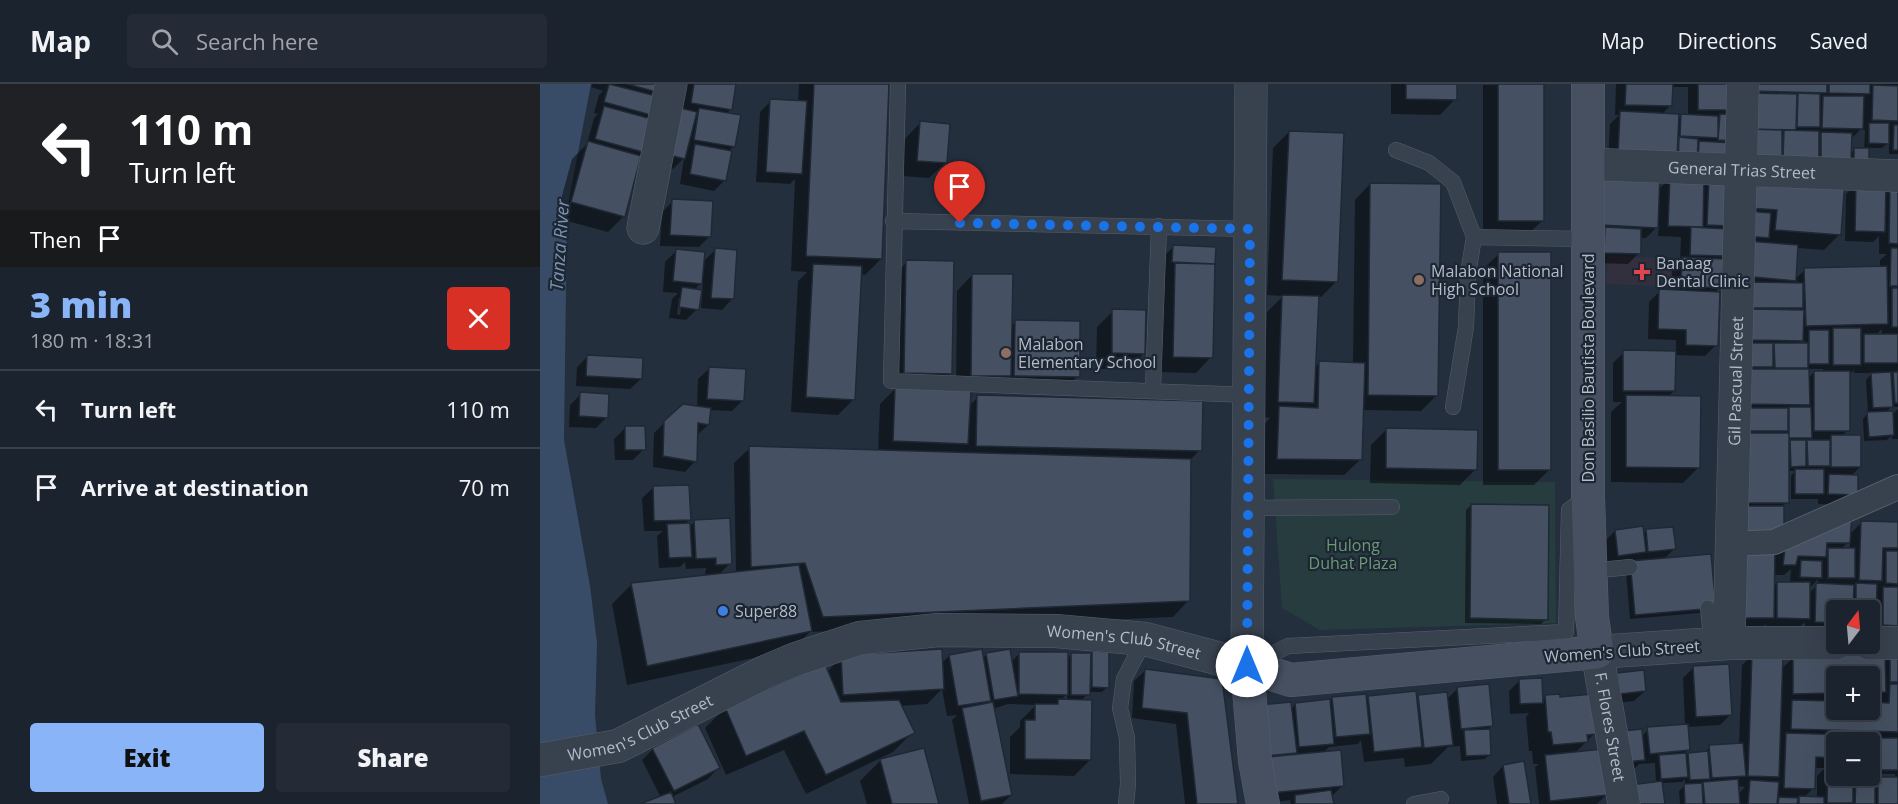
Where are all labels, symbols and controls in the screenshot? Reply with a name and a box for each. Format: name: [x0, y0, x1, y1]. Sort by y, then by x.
search box: [127, 14, 547, 68]
text: Map: [30, 22, 91, 60]
icon: search: [148, 25, 181, 58]
text: Search here: [196, 26, 319, 56]
text: Map: [1601, 27, 1644, 55]
text: Directions: [1677, 27, 1777, 55]
text: Saved: [1810, 27, 1868, 55]
text: 110 m: [129, 100, 253, 157]
icon: left: [30, 108, 108, 186]
text: Turn left: [129, 154, 236, 191]
street label: General Trias Street: [1668, 156, 1816, 184]
pin: [934, 161, 985, 223]
icon: arrive: [943, 170, 976, 203]
water label: Tanza River: [544, 198, 574, 292]
icon: arrive: [93, 222, 126, 255]
text: Then: [30, 224, 81, 254]
place label: Banaag Dental Clinic: [1656, 252, 1749, 292]
street label: Don Basilio Bautista Boulevard: [1577, 253, 1599, 483]
place label: Malabon National High School: [1431, 260, 1564, 300]
marker: Banaag Dental Clinic: [1633, 263, 1651, 281]
marker: Malabon National High School: [1412, 273, 1426, 287]
text: 3 min: [30, 280, 132, 329]
button: close: [447, 287, 510, 350]
street label: Gil Pascual Street: [1723, 316, 1748, 446]
text: 180 m · 18:31: [30, 327, 155, 354]
place label: Malabon Elementary School: [1018, 333, 1156, 373]
marker: Malabon Elementary School: [999, 346, 1013, 360]
icon: left: [30, 393, 63, 426]
text: Turn left: [81, 394, 176, 424]
text: 110 m: [446, 394, 510, 424]
icon: arrive: [30, 471, 63, 504]
text: Arrive at destination: [81, 472, 309, 502]
text: 70 m: [459, 472, 510, 502]
park label: Hulong Duhat Plaza: [1309, 534, 1397, 574]
place label: Super88: [735, 600, 797, 622]
north arrow: [1826, 600, 1880, 654]
map controls: [1826, 600, 1880, 786]
marker: Super88: [716, 604, 730, 618]
street label: Women's Club Street: [1047, 620, 1204, 664]
position arrow: [1215, 634, 1279, 698]
street label: Women's Club Street: [1543, 635, 1701, 667]
button: +: [1826, 666, 1880, 720]
street label: F. Flores Street: [1590, 670, 1631, 783]
street label: Women's Club Street: [566, 689, 717, 766]
button: Exit: [30, 723, 264, 792]
button: Share: [276, 723, 510, 792]
button: −: [1826, 732, 1880, 786]

